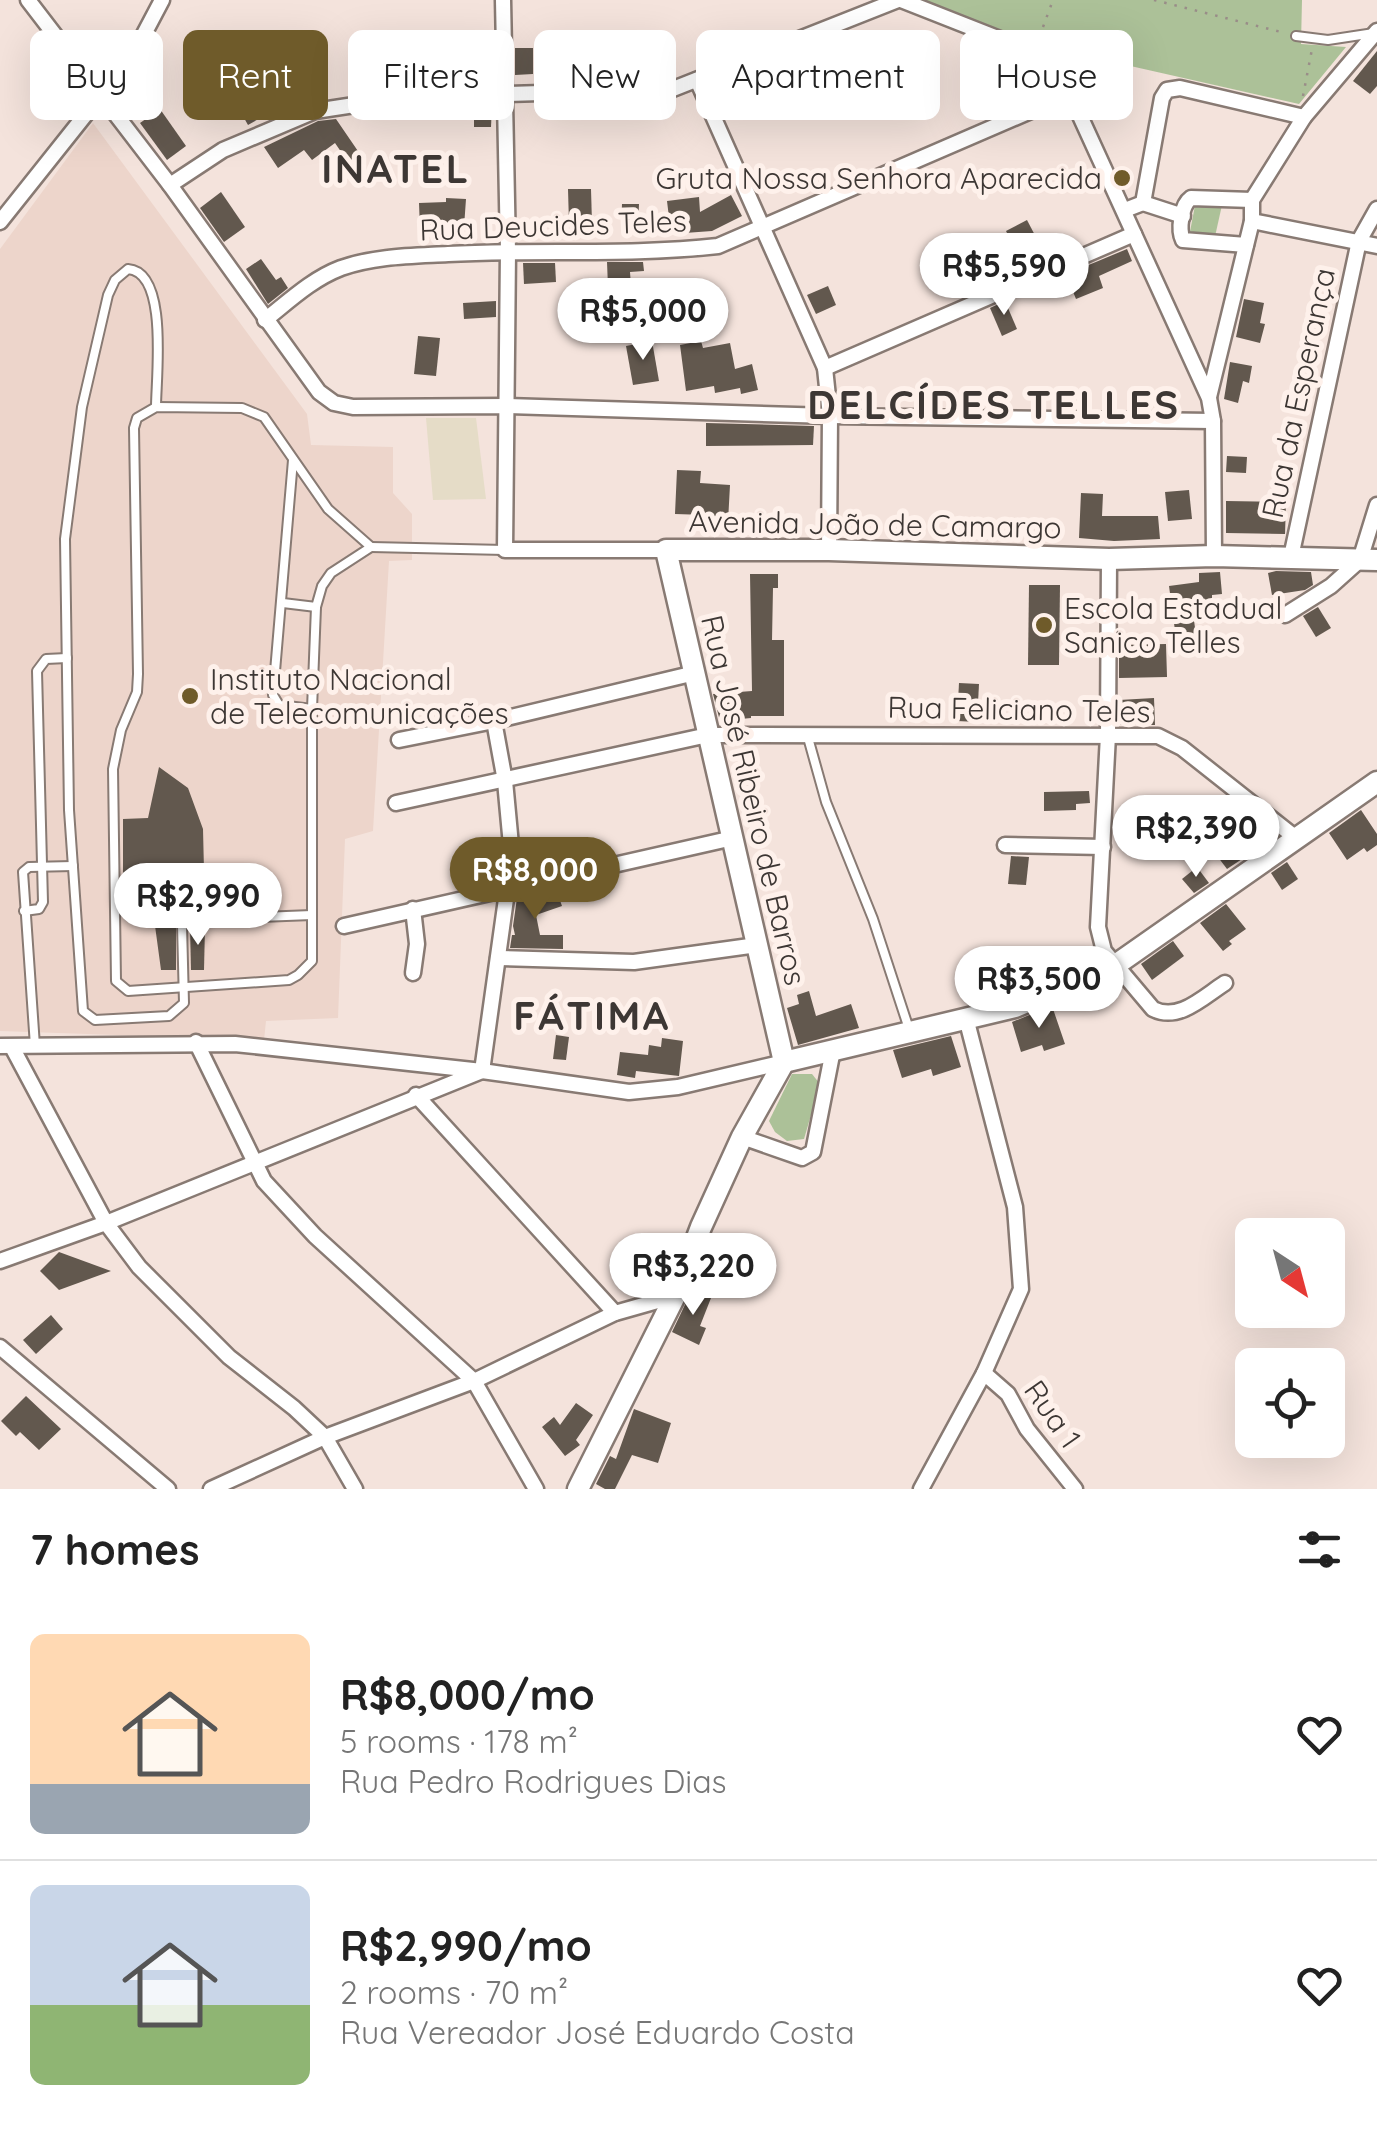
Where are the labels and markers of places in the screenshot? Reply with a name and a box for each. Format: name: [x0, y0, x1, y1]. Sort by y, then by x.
place label: Gruta Nossa Senhora Aparecida: [655, 159, 1102, 197]
marker: Gruta Nossa Senhora Aparecida: [1111, 167, 1133, 189]
pin: R$5,590: [912, 233, 1096, 318]
pin: R$5,000: [551, 278, 735, 363]
place label: Escola Estadual Sanico Telles: [1064, 589, 1282, 661]
marker: Escola Estadual Sanico Telles: [1033, 614, 1055, 636]
place label: Instituto Nacional de Telecomunicações: [210, 660, 509, 732]
marker: Instituto Nacional de Telecomunicações: [179, 685, 201, 707]
pin: R$2,390: [1104, 795, 1288, 880]
pin: R$8,000: [443, 837, 627, 922]
pin: R$2,990: [106, 863, 290, 948]
pin: R$3,500: [947, 946, 1131, 1031]
pin: R$3,220: [601, 1233, 785, 1318]

